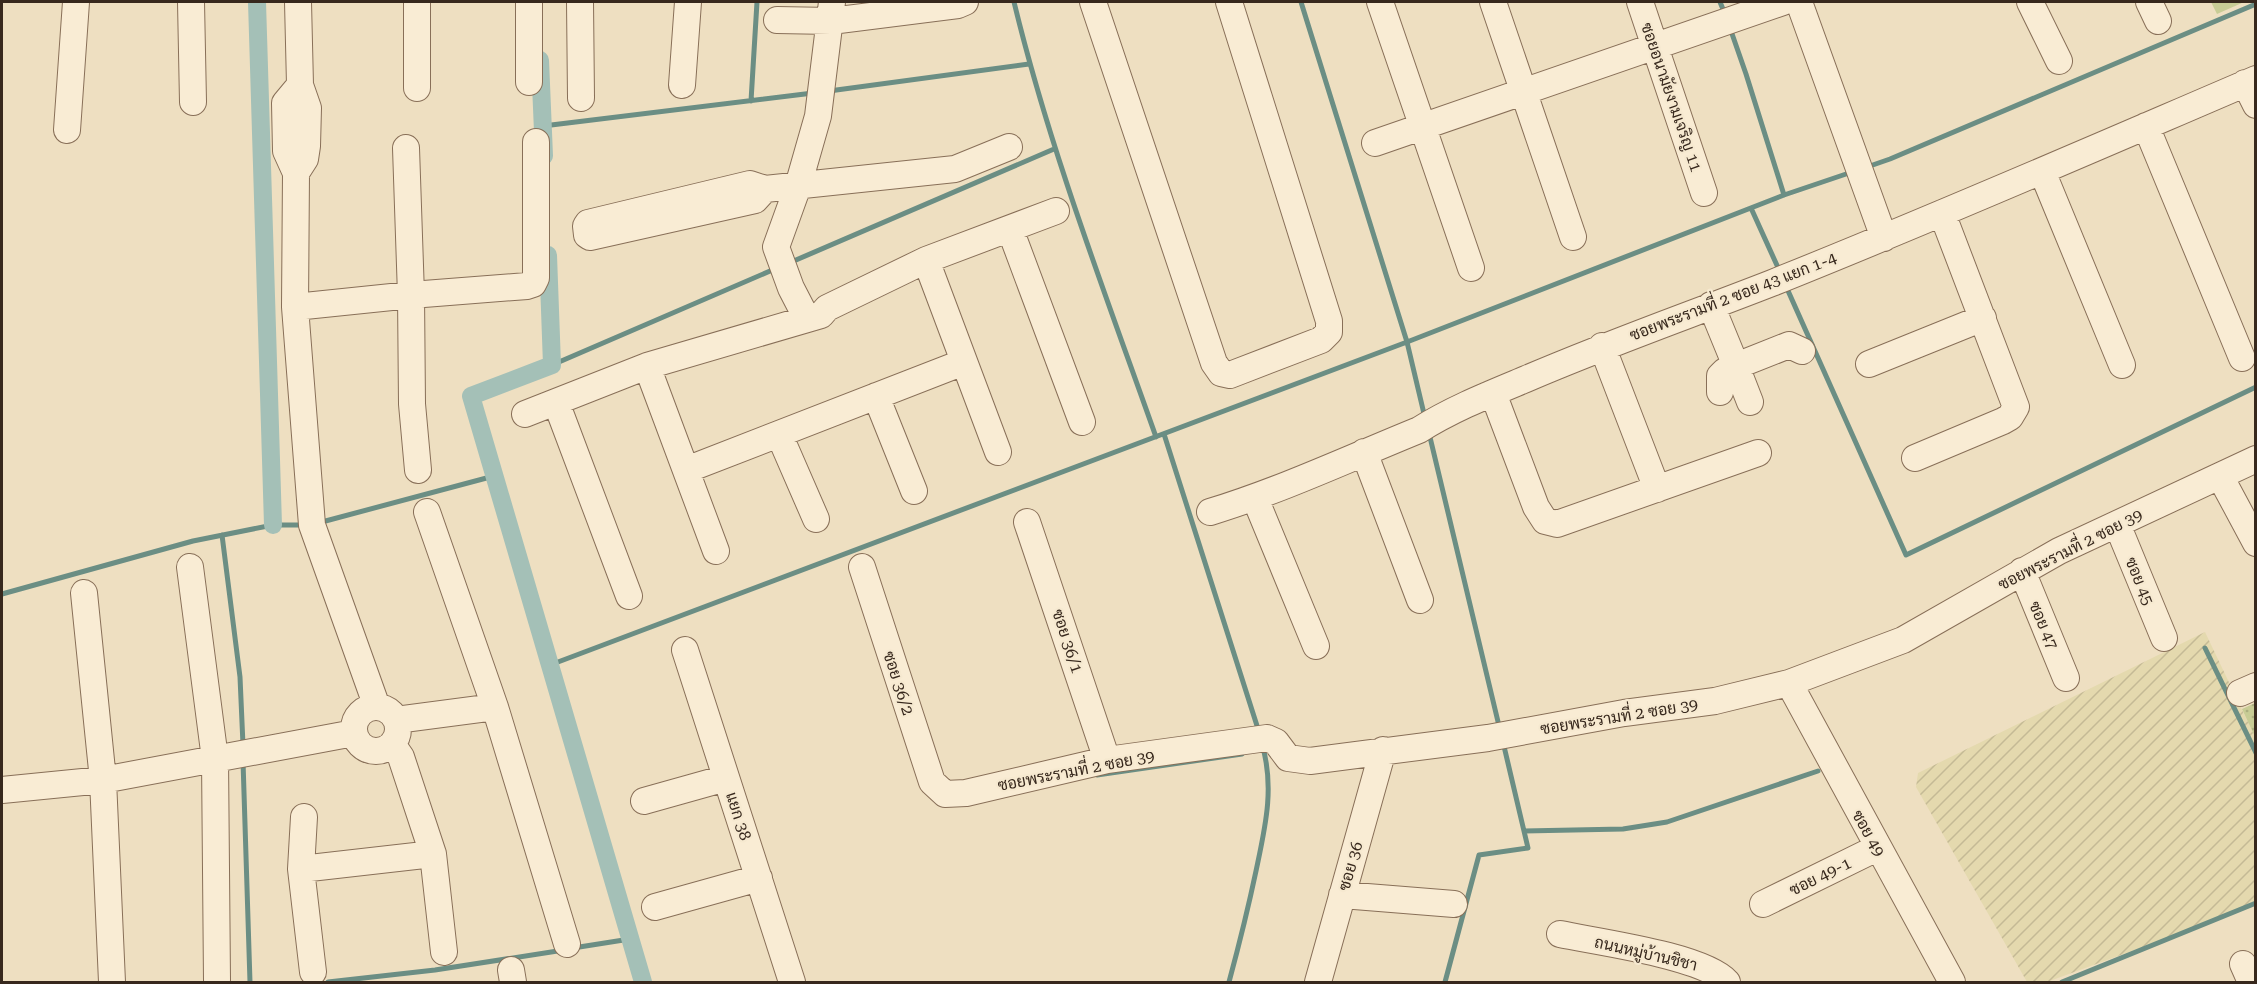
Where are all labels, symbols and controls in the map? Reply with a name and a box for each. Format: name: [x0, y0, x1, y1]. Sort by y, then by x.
street label: ซอยอนามัยงามเจริญ 11: [1637, 20, 1707, 174]
street label: ซอยพระรามที่ 2 ซอย 43 แยก 1-4: [1625, 243, 1839, 345]
street label: ซอยพระรามที่ 2 ซอย 39: [1993, 500, 2146, 594]
street label: ซอย 45: [2121, 554, 2158, 608]
street label: ซอย 47: [2025, 598, 2062, 652]
street label: ซอย 36/1: [1048, 607, 1087, 676]
street label: ซอย 36/2: [879, 649, 918, 718]
street label: ซอยพระรามที่ 2 ซอย 39: [1538, 690, 1699, 738]
street label: ซอยพระรามที่ 2 ซอย 39: [995, 741, 1156, 795]
street label: แยก 38: [722, 790, 755, 843]
street label: ซอย 49: [1848, 807, 1889, 860]
street label: ซอย 36: [1334, 839, 1367, 893]
street label: ซอย 49-1: [1786, 853, 1854, 900]
street label: ถนนหมู่บ้านชิชา: [1592, 931, 1699, 977]

